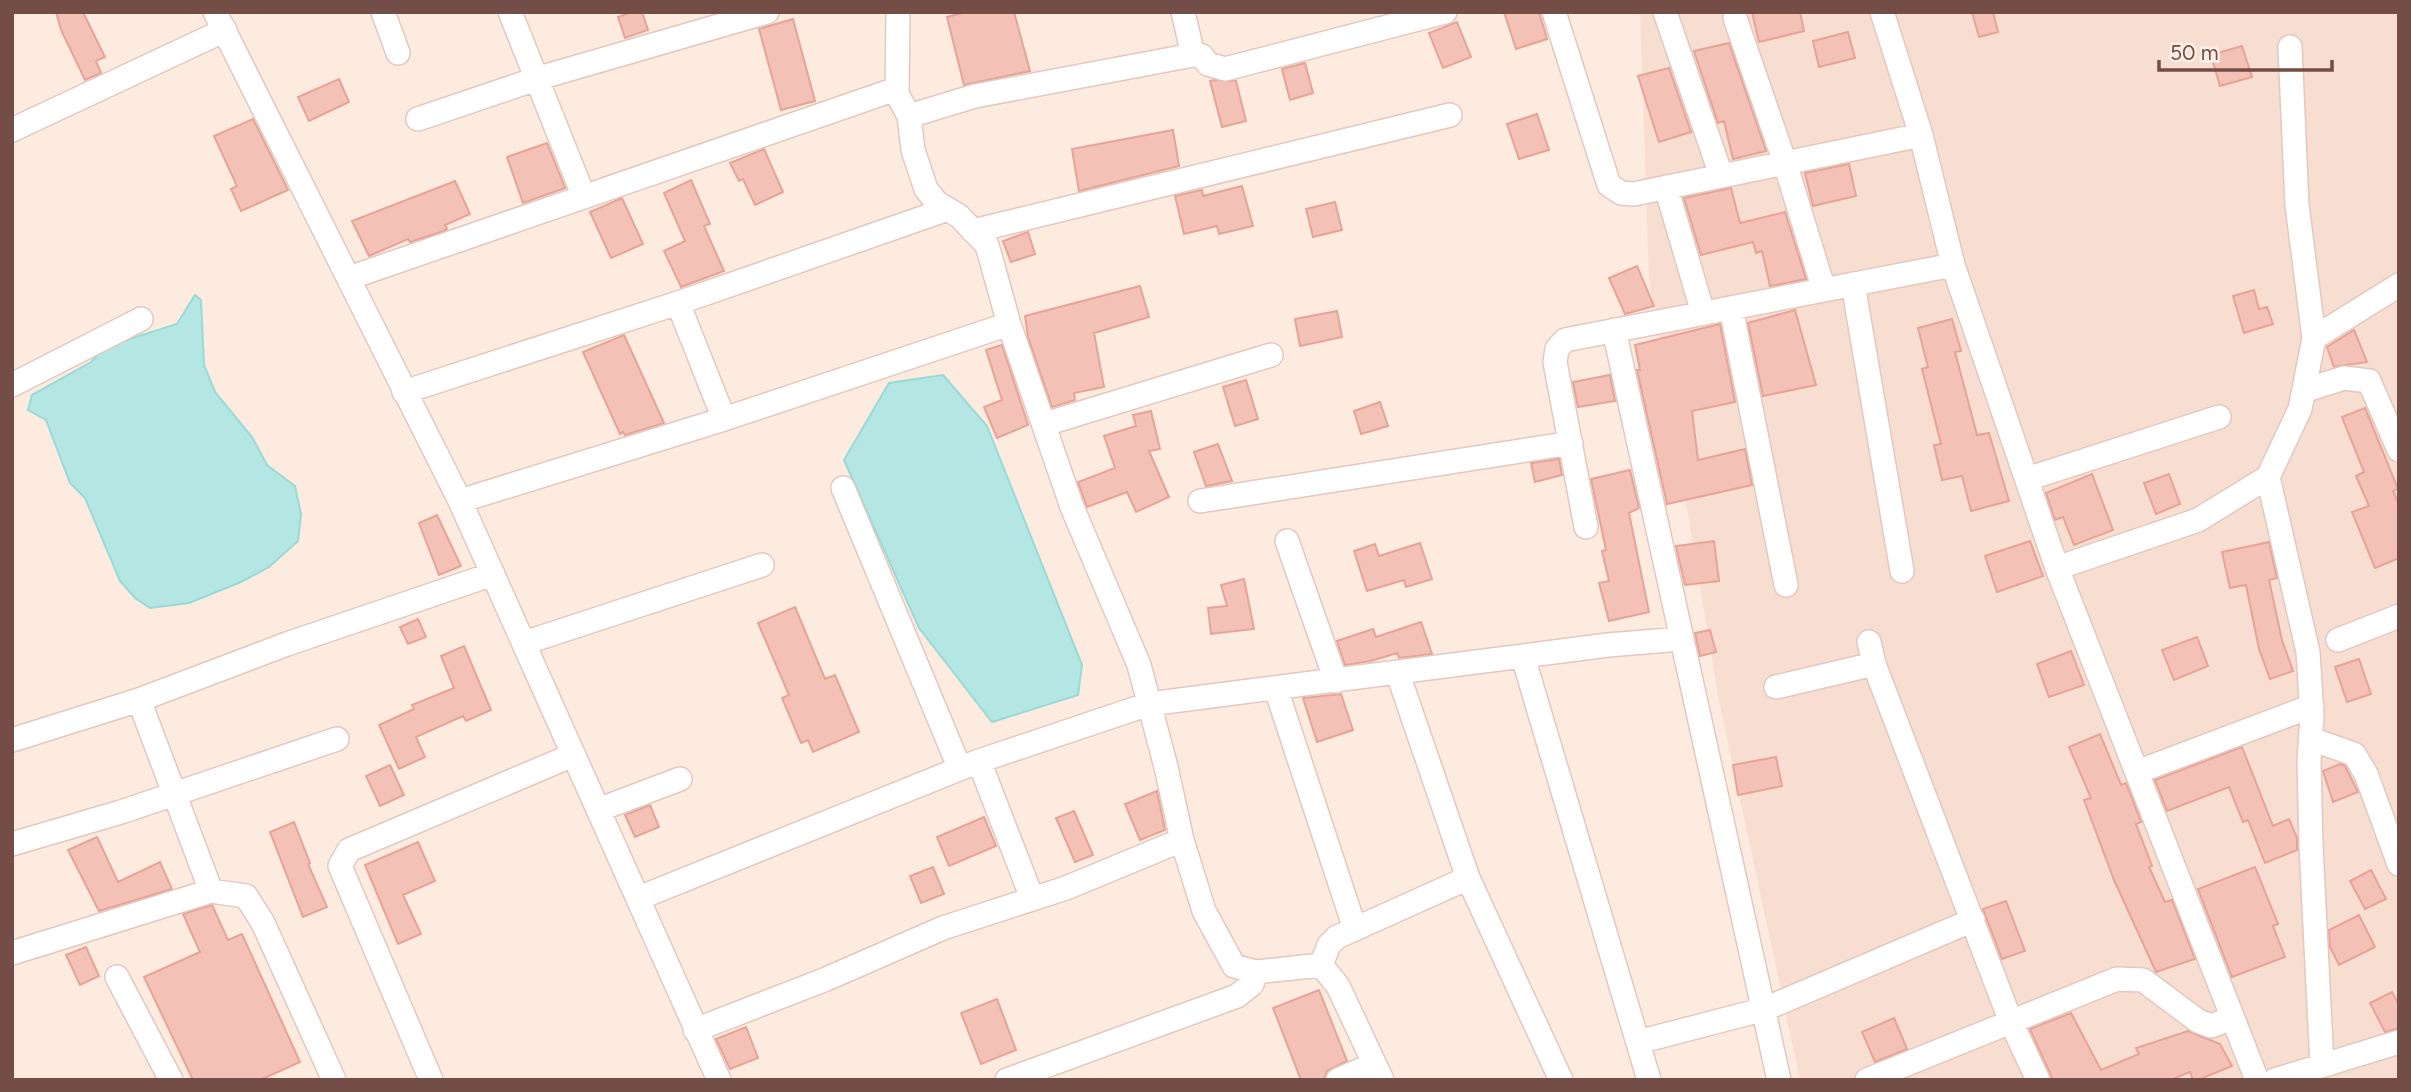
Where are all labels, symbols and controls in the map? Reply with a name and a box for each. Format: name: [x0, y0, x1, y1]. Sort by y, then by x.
scale bar: [2159, 28, 2332, 72]
text: 50 m: [2170, 40, 2219, 65]

